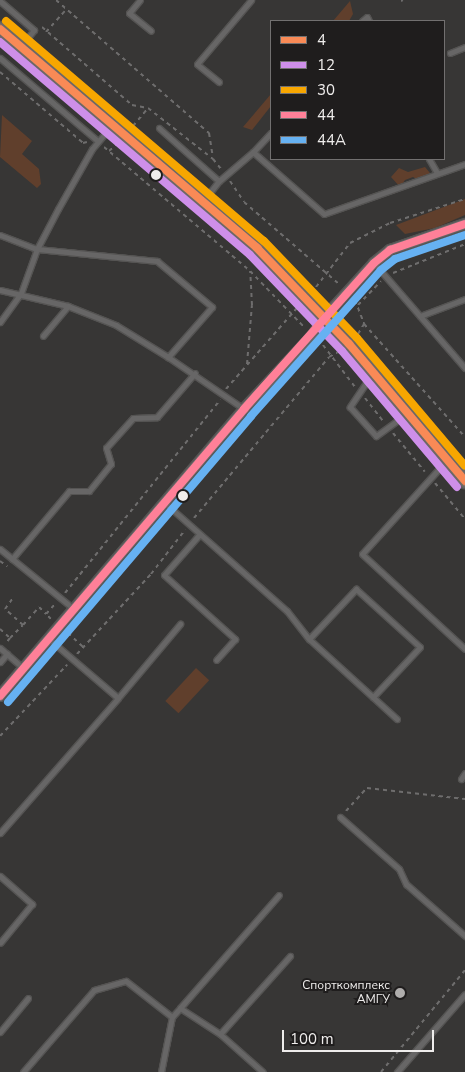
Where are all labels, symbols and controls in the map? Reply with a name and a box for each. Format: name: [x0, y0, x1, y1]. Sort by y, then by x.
legend: [270, 20, 445, 160]
text: 4: [317, 30, 326, 50]
text: 12: [317, 55, 335, 75]
text: 30: [317, 80, 335, 100]
text: 44: [317, 105, 335, 125]
text: 44А: [317, 130, 346, 150]
unlabelled marker: [151, 170, 161, 180]
unlabelled marker: [178, 491, 188, 501]
place label: Спорткомплекс АМГУ: [302, 979, 390, 1007]
marker: Спорткомплекс АМГУ: [394, 987, 406, 999]
scale bar: [285, 1020, 438, 1052]
text: 100 m: [290, 1029, 334, 1049]

